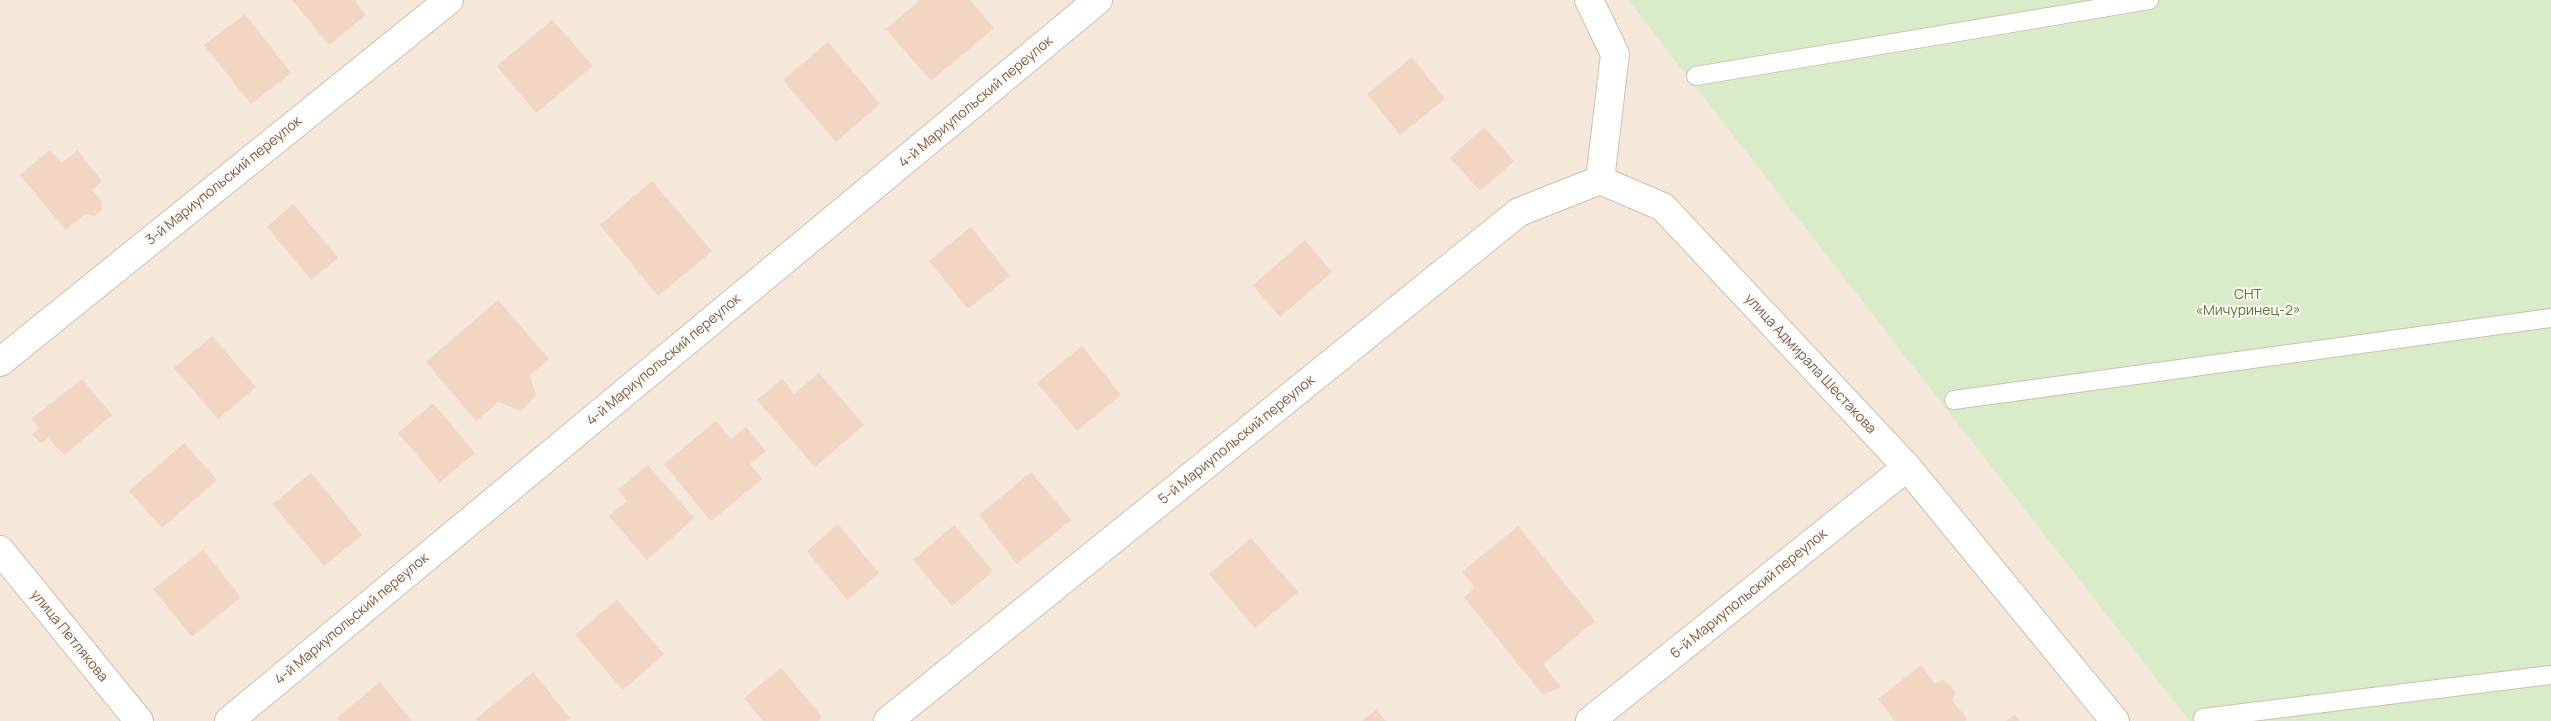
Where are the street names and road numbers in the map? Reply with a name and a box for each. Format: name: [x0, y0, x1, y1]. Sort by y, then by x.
street label: 4-й Мариупольский переулок: [895, 33, 1057, 171]
street label: 3-й Мариупольский переулок: [143, 113, 305, 249]
street label: 4-й Мариупольский переулок: [583, 291, 745, 429]
street label: улица Адмирала Шестакова: [1741, 291, 1879, 437]
street label: 5-й Мариупольский переулок: [1156, 372, 1318, 508]
street label: 6-й Мариупольский переулок: [1667, 526, 1831, 662]
street label: 4-й Мариупольский переулок: [271, 550, 433, 688]
street label: улица Петлякова: [27, 587, 111, 685]

